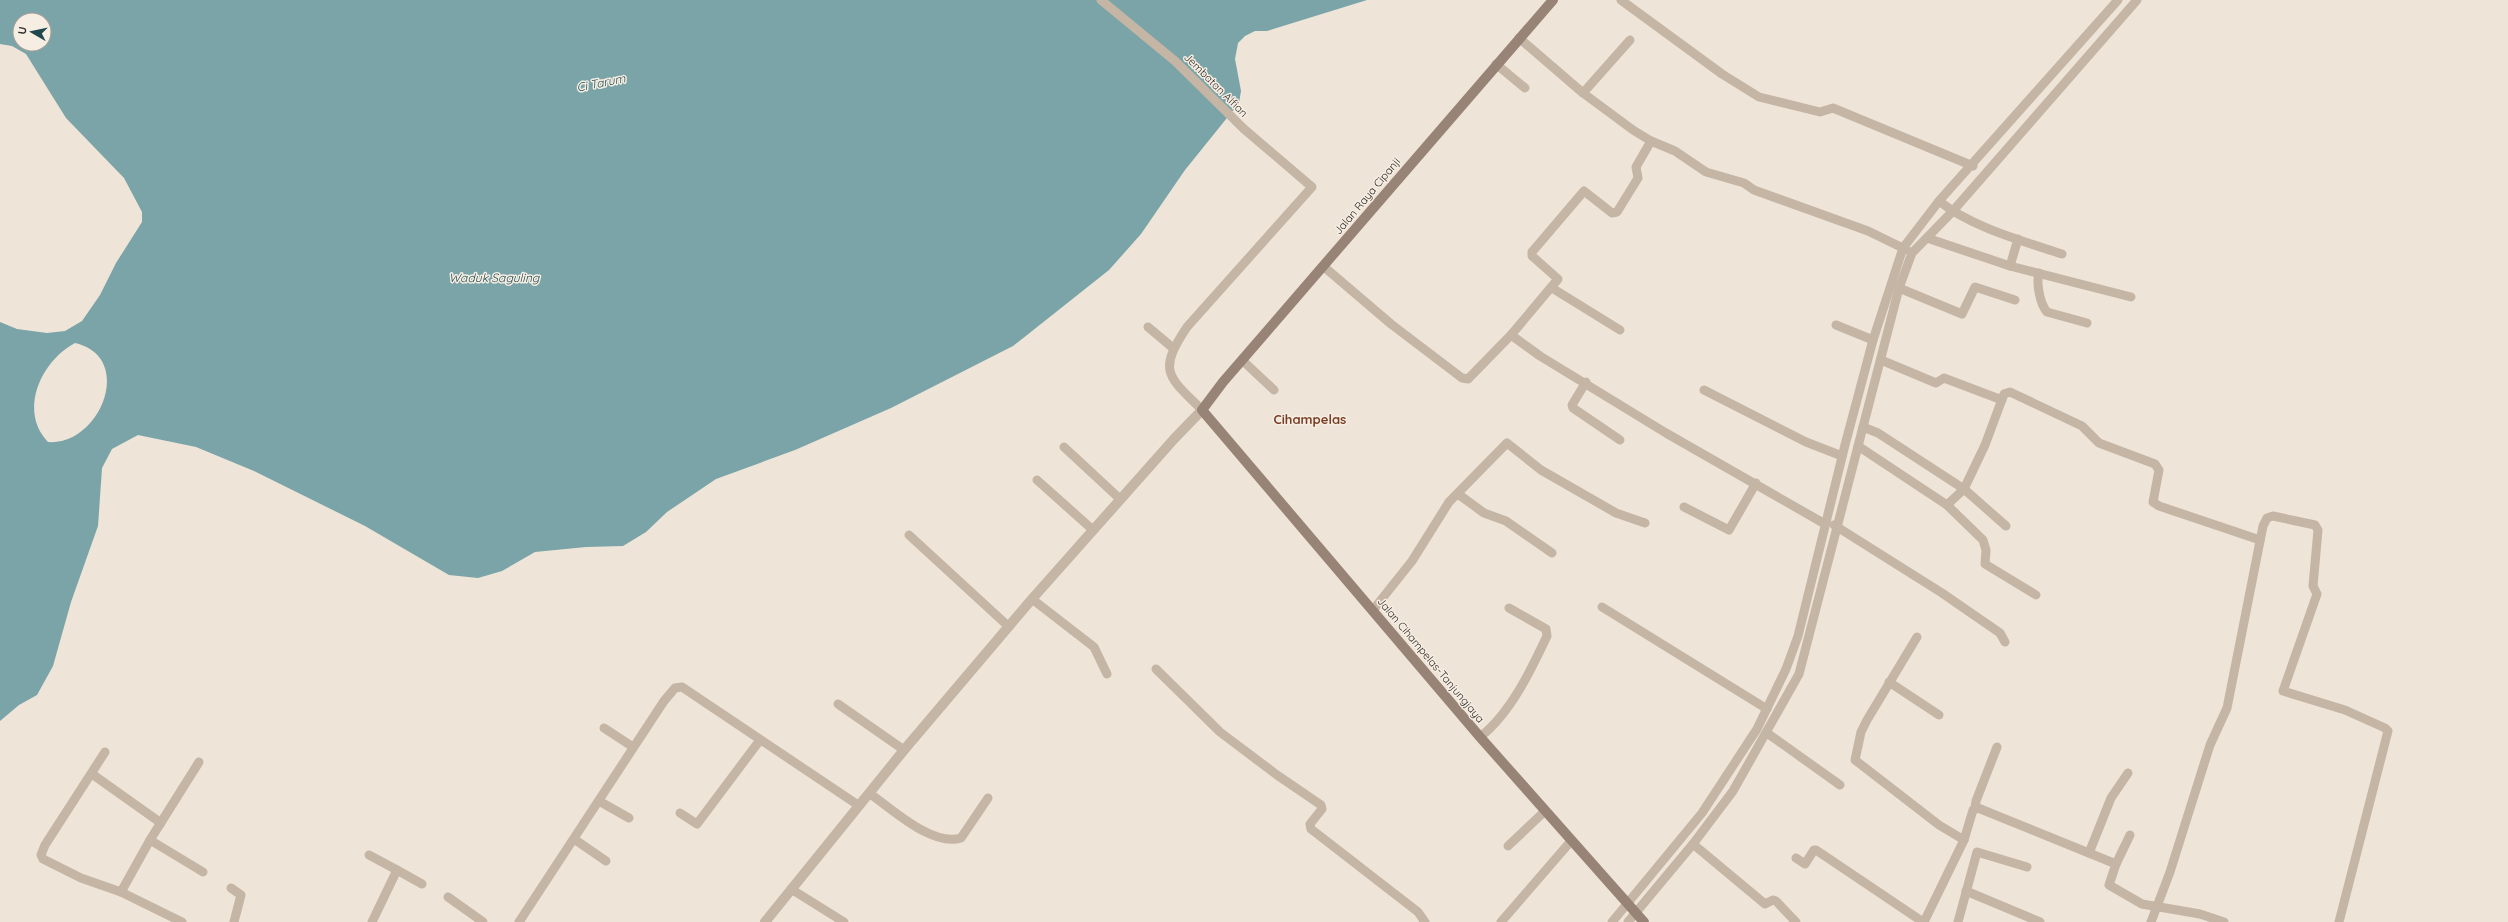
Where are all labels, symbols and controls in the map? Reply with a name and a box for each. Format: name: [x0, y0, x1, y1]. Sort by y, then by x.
north arrow: [12, 12, 52, 52]
text: U: [15, 26, 30, 35]
street label: Jembatan Alfian: [1181, 50, 1251, 120]
water label: Ci Tarum: [575, 70, 628, 95]
street label: Jalan Raya Cipanji: [1331, 155, 1403, 237]
water label: Waduk Saguling: [449, 270, 541, 285]
district label: Cihampelas: [1274, 411, 1346, 427]
street label: Jalan Cihampelas-Tanjungjaya: [1374, 595, 1488, 725]

